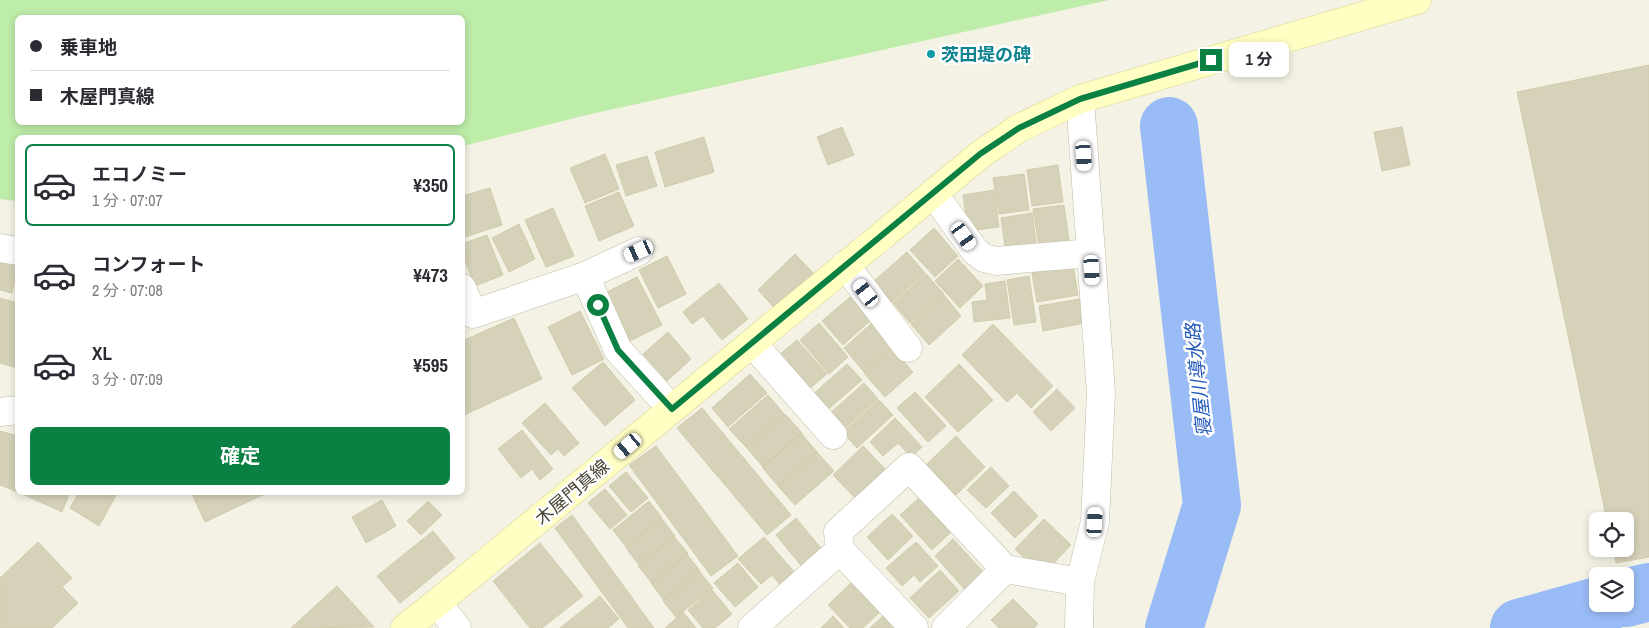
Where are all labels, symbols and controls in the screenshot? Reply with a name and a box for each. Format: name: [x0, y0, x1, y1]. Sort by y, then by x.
text: 乗車地: [60, 34, 117, 60]
place label: 茨田堤の碑: [941, 42, 1031, 67]
callout: 1 分: [1228, 42, 1288, 78]
marker: 茨田堤の碑: [925, 48, 937, 60]
text: 1 分: [1246, 48, 1272, 70]
route end: [1200, 49, 1222, 71]
text: 木屋門真線: [60, 83, 155, 109]
car: [1075, 141, 1092, 171]
text: エコノミー: [92, 161, 187, 187]
icon: car: [32, 163, 77, 208]
text: ¥350: [413, 172, 448, 198]
text: 1 分 · 07:07: [92, 189, 163, 211]
car: [949, 219, 978, 253]
car: [622, 238, 655, 264]
text: コンフォート: [92, 251, 205, 277]
icon: car: [32, 253, 77, 298]
car: [1083, 255, 1100, 285]
text: ¥473: [413, 262, 448, 288]
car: [850, 277, 881, 309]
text: 2 分 · 07:08: [92, 279, 163, 301]
route start: [587, 294, 609, 316]
water label: 寝屋川導水路: [1179, 320, 1217, 438]
text: XL: [92, 340, 112, 366]
icon: car: [32, 343, 77, 388]
text: ¥595: [413, 352, 448, 378]
text: 3 分 · 07:09: [92, 368, 163, 390]
button: 確定: [30, 427, 450, 485]
car: [611, 431, 644, 461]
street label: 木屋門真線: [529, 453, 615, 531]
car: [1086, 507, 1103, 537]
map controls: [1589, 512, 1634, 612]
button: locate: [1589, 512, 1634, 557]
button: layers: [1589, 567, 1634, 612]

